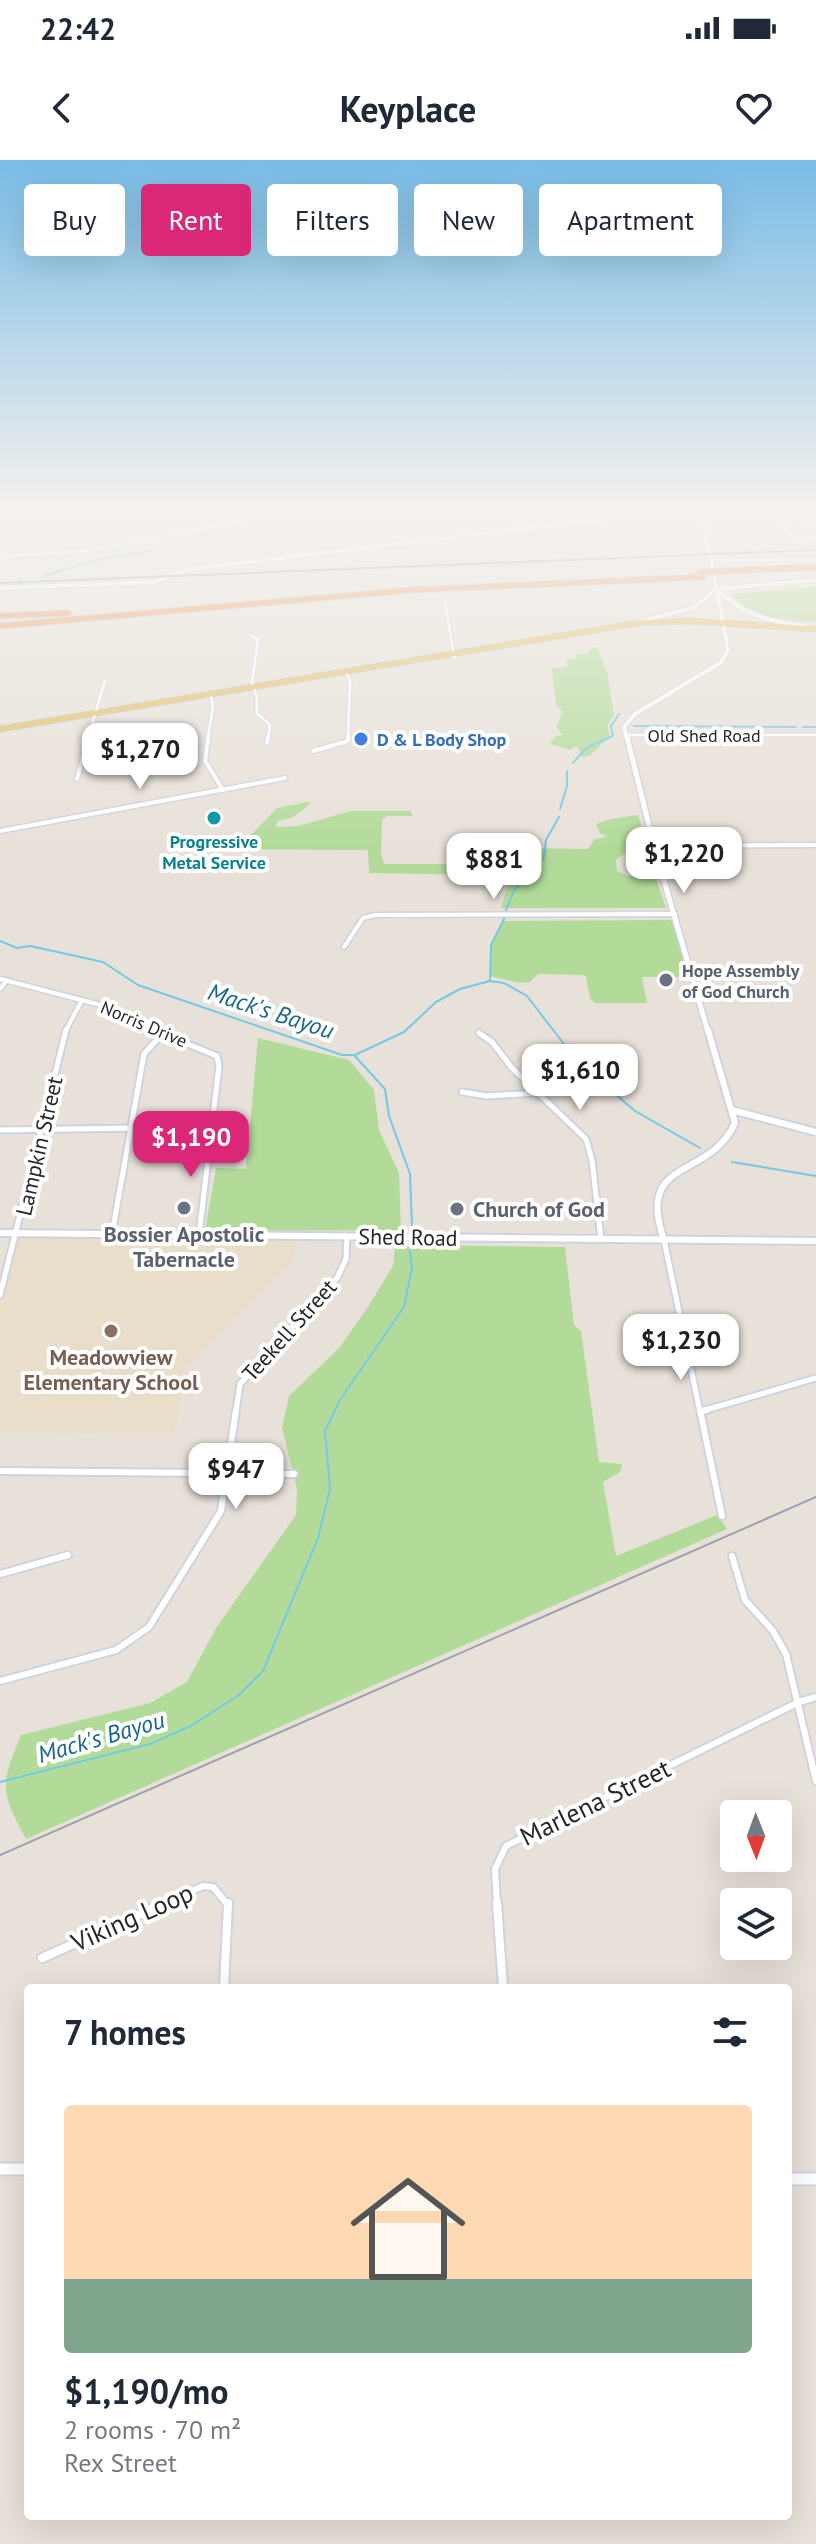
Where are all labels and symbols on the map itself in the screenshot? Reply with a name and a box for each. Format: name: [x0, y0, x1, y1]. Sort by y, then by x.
pin: $1,270: [75, 723, 205, 791]
street label: Old Shed Road: [647, 724, 761, 747]
place label: D & L Body Shop: [377, 728, 507, 751]
marker: D & L Body Shop: [352, 730, 370, 748]
marker: Progressive Metal Service: [205, 809, 223, 827]
pin: $1,220: [619, 827, 749, 895]
place label: Progressive Metal Service: [162, 830, 266, 874]
pin: $881: [447, 833, 541, 901]
place label: Hope Assembly of God Church: [682, 959, 800, 1003]
marker: Hope Assembly of God Church: [657, 971, 675, 989]
water label: Mack's Bayou: [204, 976, 338, 1046]
street label: Norris Drive: [97, 996, 191, 1052]
pin: $1,610: [515, 1044, 645, 1112]
street label: Lampkin Street: [9, 1073, 69, 1218]
pin: $1,190: [126, 1111, 256, 1179]
place label: Church of God: [473, 1195, 605, 1223]
marker: Bossier Apostolic Tabernacle: [175, 1199, 193, 1217]
marker: Church of God: [448, 1200, 466, 1218]
place label: Bossier Apostolic Tabernacle: [104, 1220, 265, 1273]
street label: Shed Road: [358, 1222, 458, 1252]
street label: Teekell Street: [236, 1273, 343, 1387]
pin: $1,230: [616, 1314, 746, 1382]
marker: Meadowview Elementary School: [102, 1322, 120, 1340]
place label: Meadowview Elementary School: [24, 1343, 199, 1396]
pin: $947: [189, 1443, 283, 1511]
water label: Mack's Bayou: [34, 1704, 168, 1770]
street label: Marlena Street: [514, 1751, 676, 1853]
north arrow: [720, 1800, 792, 1872]
street label: Viking Loop: [65, 1875, 198, 1959]

